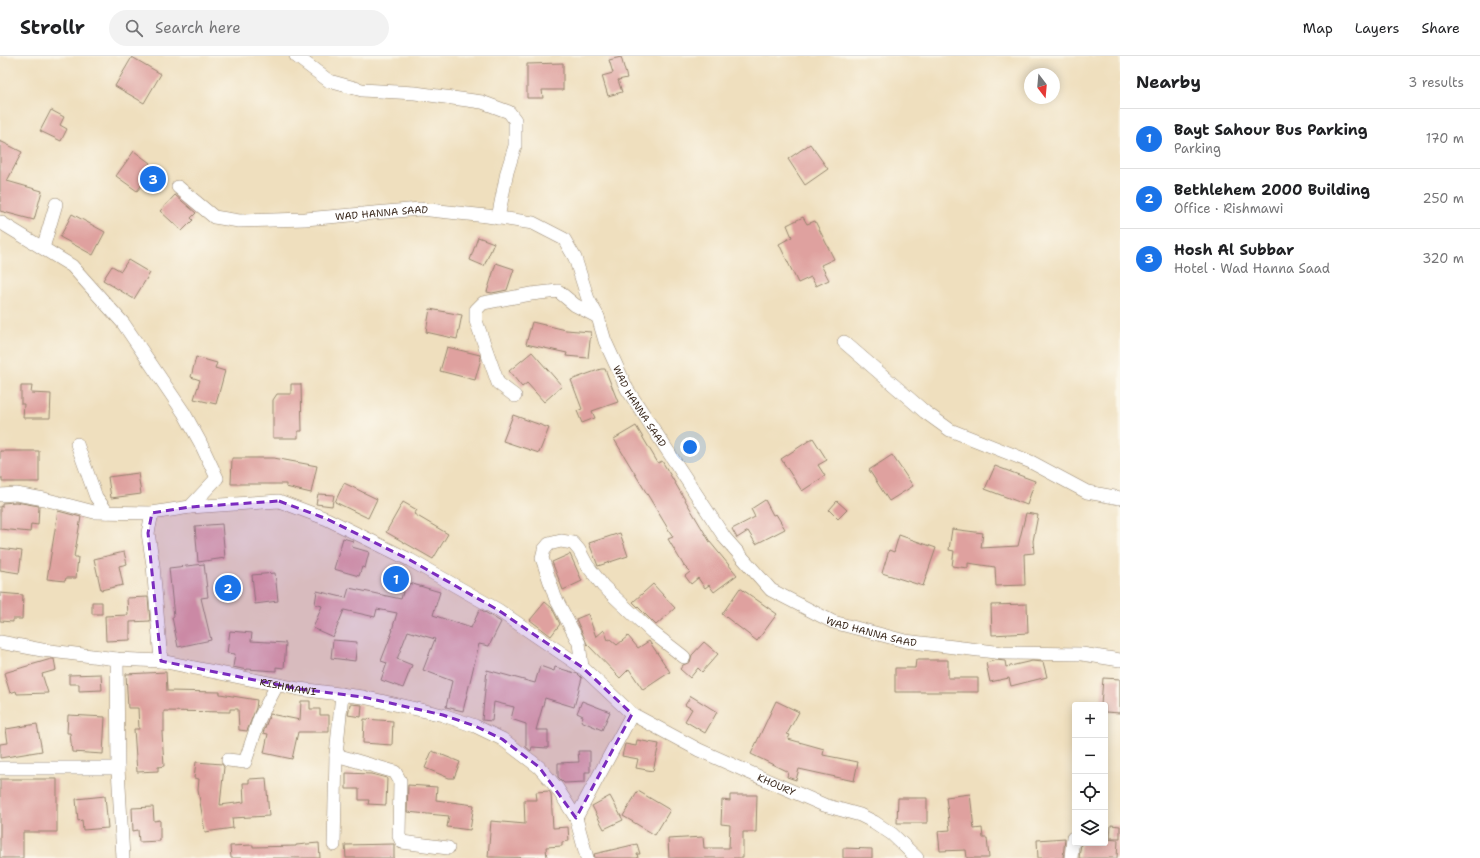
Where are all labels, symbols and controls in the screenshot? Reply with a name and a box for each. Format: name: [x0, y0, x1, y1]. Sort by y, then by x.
search box: [109, 10, 389, 46]
text: Strollr: [20, 15, 85, 40]
icon: search: [123, 17, 145, 39]
text: Search here: [155, 18, 241, 38]
text: Map: [1303, 19, 1333, 37]
text: Layers: [1355, 19, 1399, 37]
text: Share: [1421, 19, 1460, 37]
north arrow: [1024, 68, 1060, 104]
text: Nearby: [1136, 71, 1201, 93]
text: 3 results: [1408, 74, 1464, 91]
text: Bayt Sahour Bus Parking: [1174, 120, 1368, 140]
text: 1: [1146, 130, 1152, 147]
text: 170 m: [1426, 130, 1464, 147]
text: Parking: [1174, 140, 1221, 157]
pin: 3: [140, 164, 166, 194]
text: Bethlehem 2000 Building: [1174, 180, 1370, 200]
text: 2: [1144, 190, 1154, 207]
text: 250 m: [1423, 190, 1464, 207]
text: Office · Rishmawi: [1174, 200, 1284, 217]
street label: WAD HANNA SAAD: [335, 203, 429, 223]
text: Hosh Al Subbar: [1174, 240, 1294, 260]
text: 3: [1144, 250, 1154, 267]
text: 320 m: [1422, 250, 1464, 267]
text: Hotel · Wad Hanna Saad: [1174, 260, 1330, 277]
street label: WAD HANNA SAAD: [610, 363, 669, 450]
your location: [680, 437, 700, 457]
pin: 1: [383, 564, 409, 594]
pin: 2: [215, 573, 241, 603]
street label: WAD HANNA SAAD: [824, 614, 918, 649]
street label: RISHMAWI: [259, 675, 317, 698]
map controls: [1072, 702, 1108, 846]
button: +: [1072, 702, 1108, 738]
button: −: [1072, 738, 1108, 774]
street label: KHOURY: [755, 771, 798, 799]
button: locate: [1072, 774, 1108, 810]
button: layers: [1072, 810, 1108, 846]

